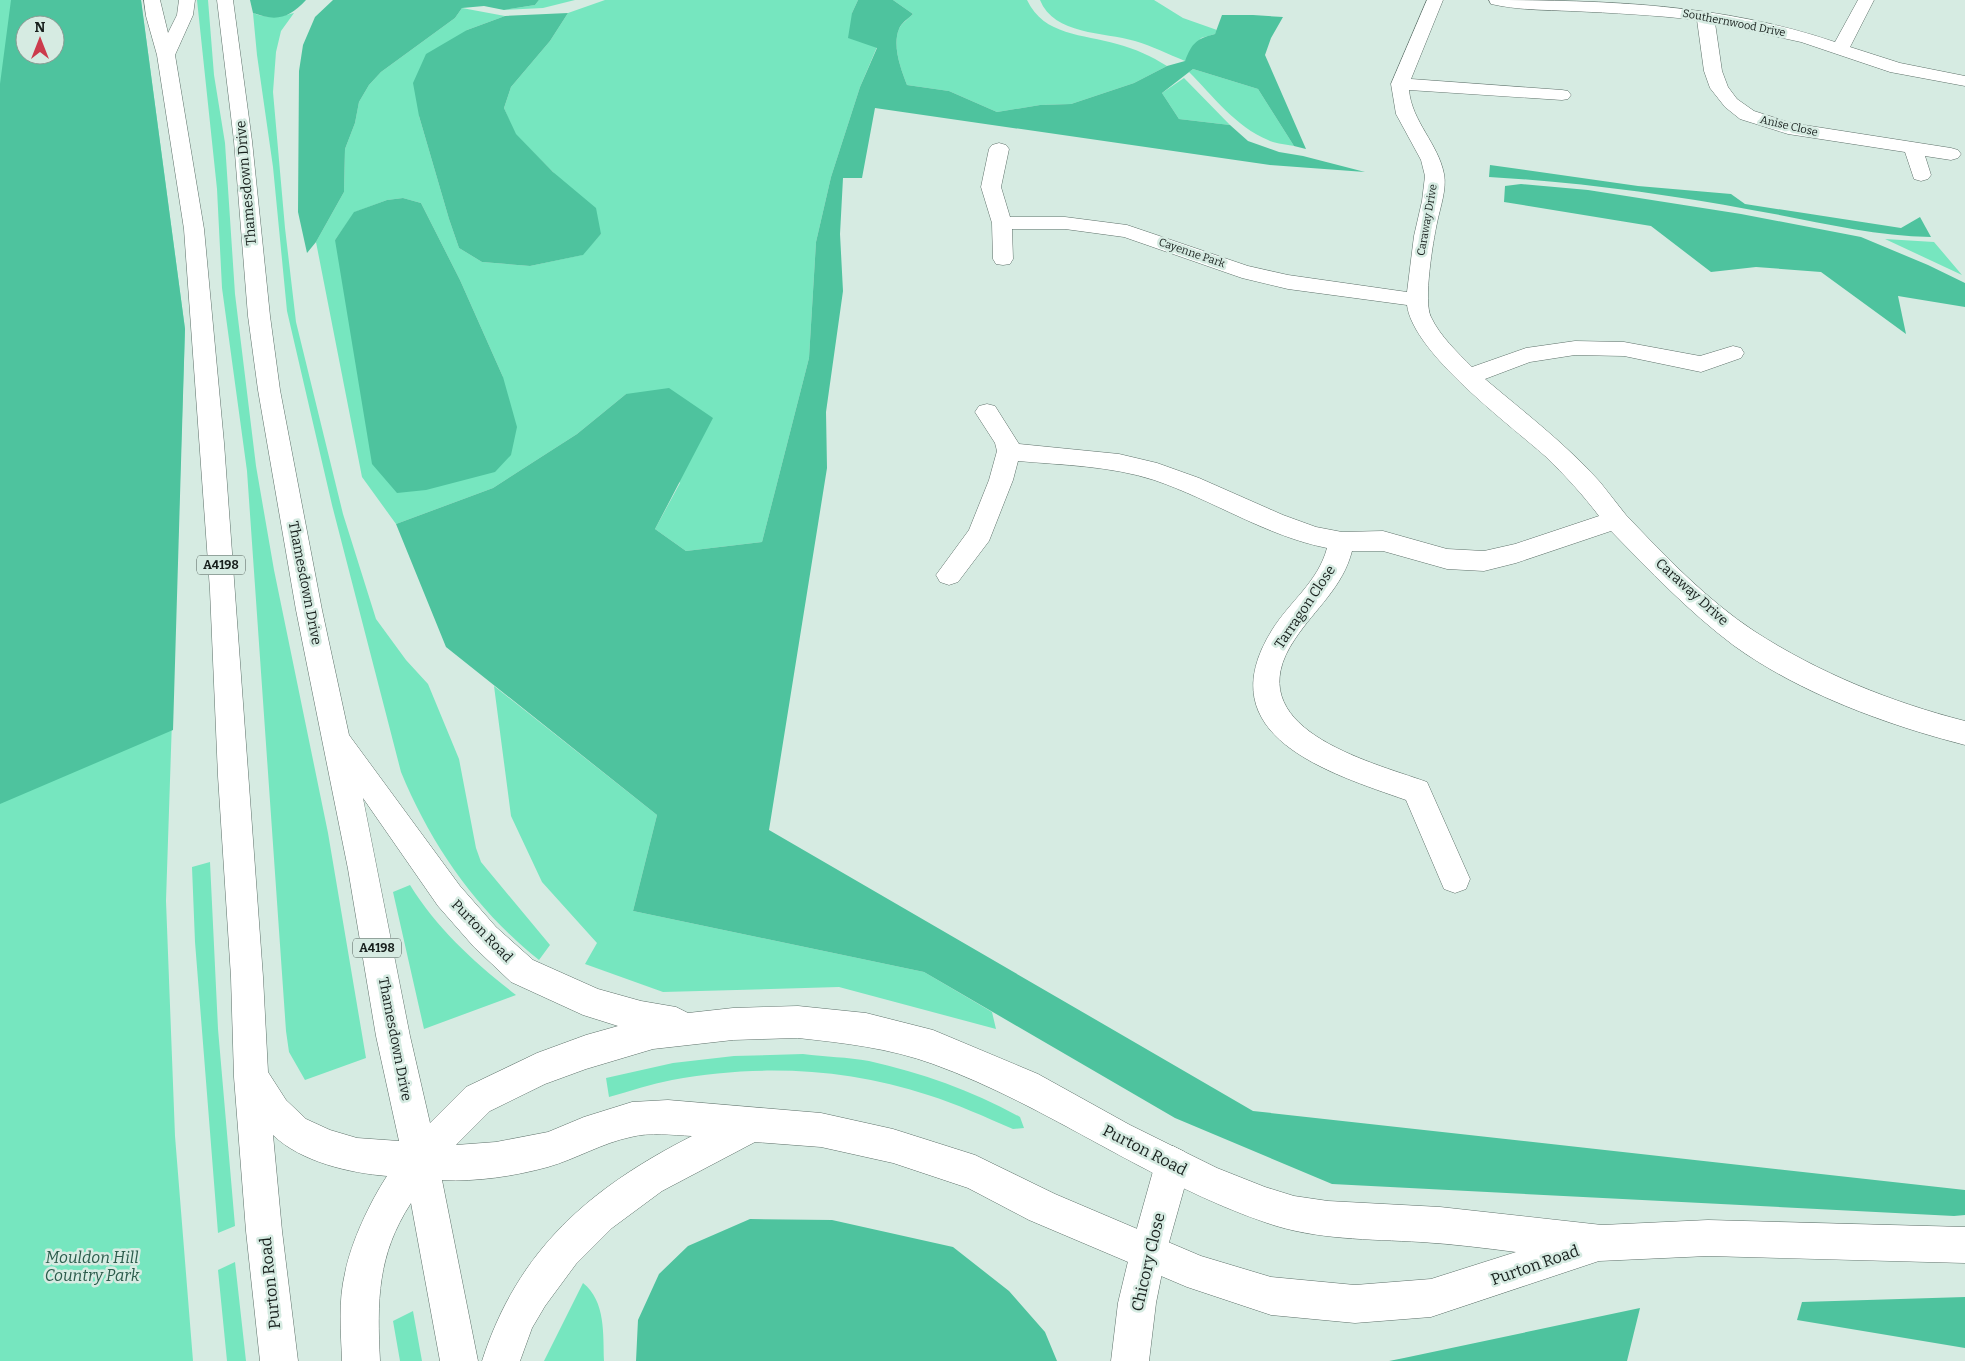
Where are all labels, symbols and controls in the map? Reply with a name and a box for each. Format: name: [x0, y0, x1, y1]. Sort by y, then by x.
street label: Southernwood Drive: [1681, 7, 1787, 39]
north arrow: [15, 15, 65, 65]
text: N: [35, 19, 46, 36]
street label: Anise Close: [1759, 113, 1819, 139]
street label: Thamesdown Drive: [232, 120, 260, 246]
street label: Caraway Drive: [1414, 183, 1440, 257]
street label: Cayenne Park: [1157, 236, 1228, 271]
street label: Thamesdown Drive: [285, 520, 325, 646]
street label: Caraway Drive: [1652, 555, 1732, 629]
road number: A4198: [197, 556, 245, 574]
street label: Tarragon Close: [1271, 562, 1339, 652]
street label: Purton Road: [448, 896, 516, 966]
road number: A4198: [353, 938, 401, 958]
street label: Thamesdown Drive: [375, 976, 415, 1102]
street label: Purton Road: [1100, 1121, 1191, 1180]
street label: Chicory Close: [1127, 1211, 1169, 1313]
street label: Purton Road: [256, 1236, 284, 1330]
street label: Purton Road: [1488, 1241, 1582, 1289]
park label: Mouldon Hill Country Park: [45, 1248, 140, 1285]

